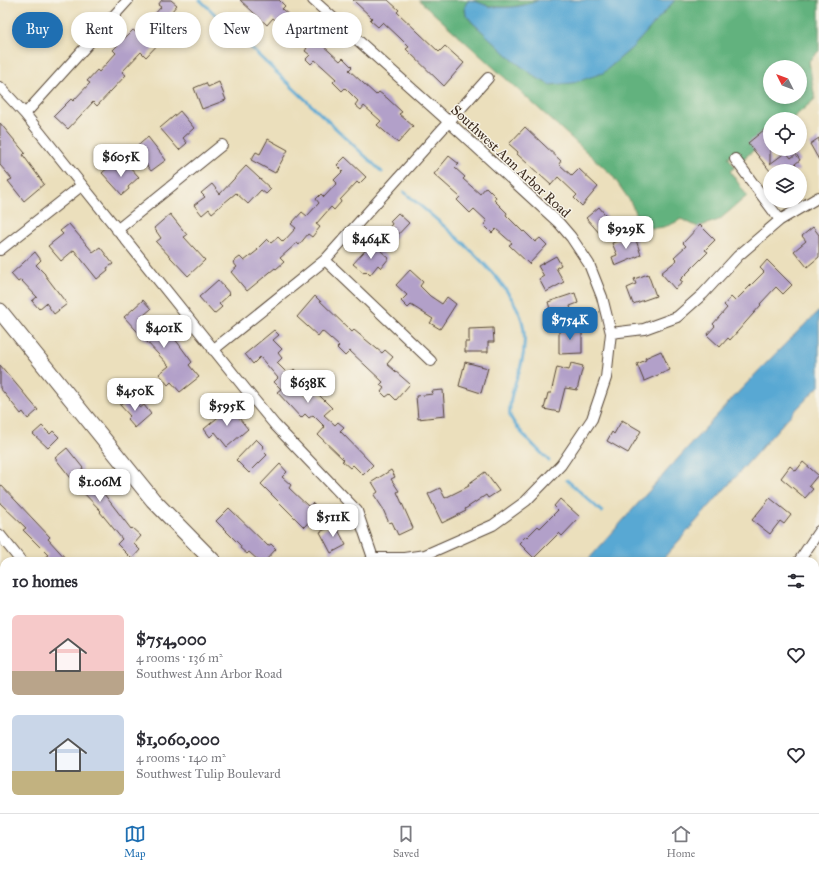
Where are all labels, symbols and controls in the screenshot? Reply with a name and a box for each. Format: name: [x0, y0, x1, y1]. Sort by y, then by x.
chip: Buy: [12, 12, 63, 48]
chip: Rent: [71, 12, 127, 48]
chip: Filters: [135, 12, 201, 48]
chip: New: [209, 12, 264, 48]
chip: Apartment: [272, 12, 362, 48]
north arrow: [763, 60, 807, 104]
map controls: [763, 60, 807, 208]
street label: Southwest Ann Arbor Road: [447, 101, 574, 221]
button: locate: [763, 112, 807, 156]
pin: $605K: [93, 144, 149, 178]
text: $605K: [102, 149, 140, 165]
button: layers: [763, 164, 807, 208]
pin: $929K: [598, 216, 654, 250]
text: $929K: [607, 221, 645, 237]
pin: $464K: [343, 226, 399, 260]
text: $464K: [352, 231, 390, 247]
pin: $754K: [542, 307, 598, 341]
text: $754K: [552, 312, 588, 328]
pin: $401K: [136, 315, 192, 349]
text: $401K: [146, 320, 182, 336]
pin: $638K: [280, 370, 336, 404]
text: $638K: [290, 375, 326, 391]
pin: $450K: [107, 378, 163, 412]
text: $450K: [116, 383, 154, 399]
pin: $595K: [199, 393, 255, 427]
text: $595K: [209, 398, 245, 414]
pin: $1.06M: [67, 469, 133, 503]
text: $1.06M: [78, 474, 122, 490]
pin: $511K: [305, 504, 361, 538]
text: $511K: [316, 509, 350, 525]
icon: filters: [785, 570, 807, 592]
text: 10 homes: [12, 571, 78, 592]
text: $754,000: [136, 629, 207, 650]
icon: home: [44, 631, 92, 679]
icon: heart: [785, 644, 807, 666]
text: 4 rooms · 136 m²: [136, 650, 223, 666]
text: Southwest Ann Arbor Road: [136, 666, 282, 682]
text: $1,060,000: [136, 729, 220, 750]
icon: home: [44, 731, 92, 779]
icon: heart: [785, 744, 807, 766]
text: 4 rooms · 140 m²: [136, 750, 226, 766]
text: Southwest Tulip Boulevard: [136, 766, 281, 782]
tab: Map: [124, 823, 146, 860]
tab: Saved: [393, 823, 419, 860]
tab: Home: [667, 823, 695, 860]

